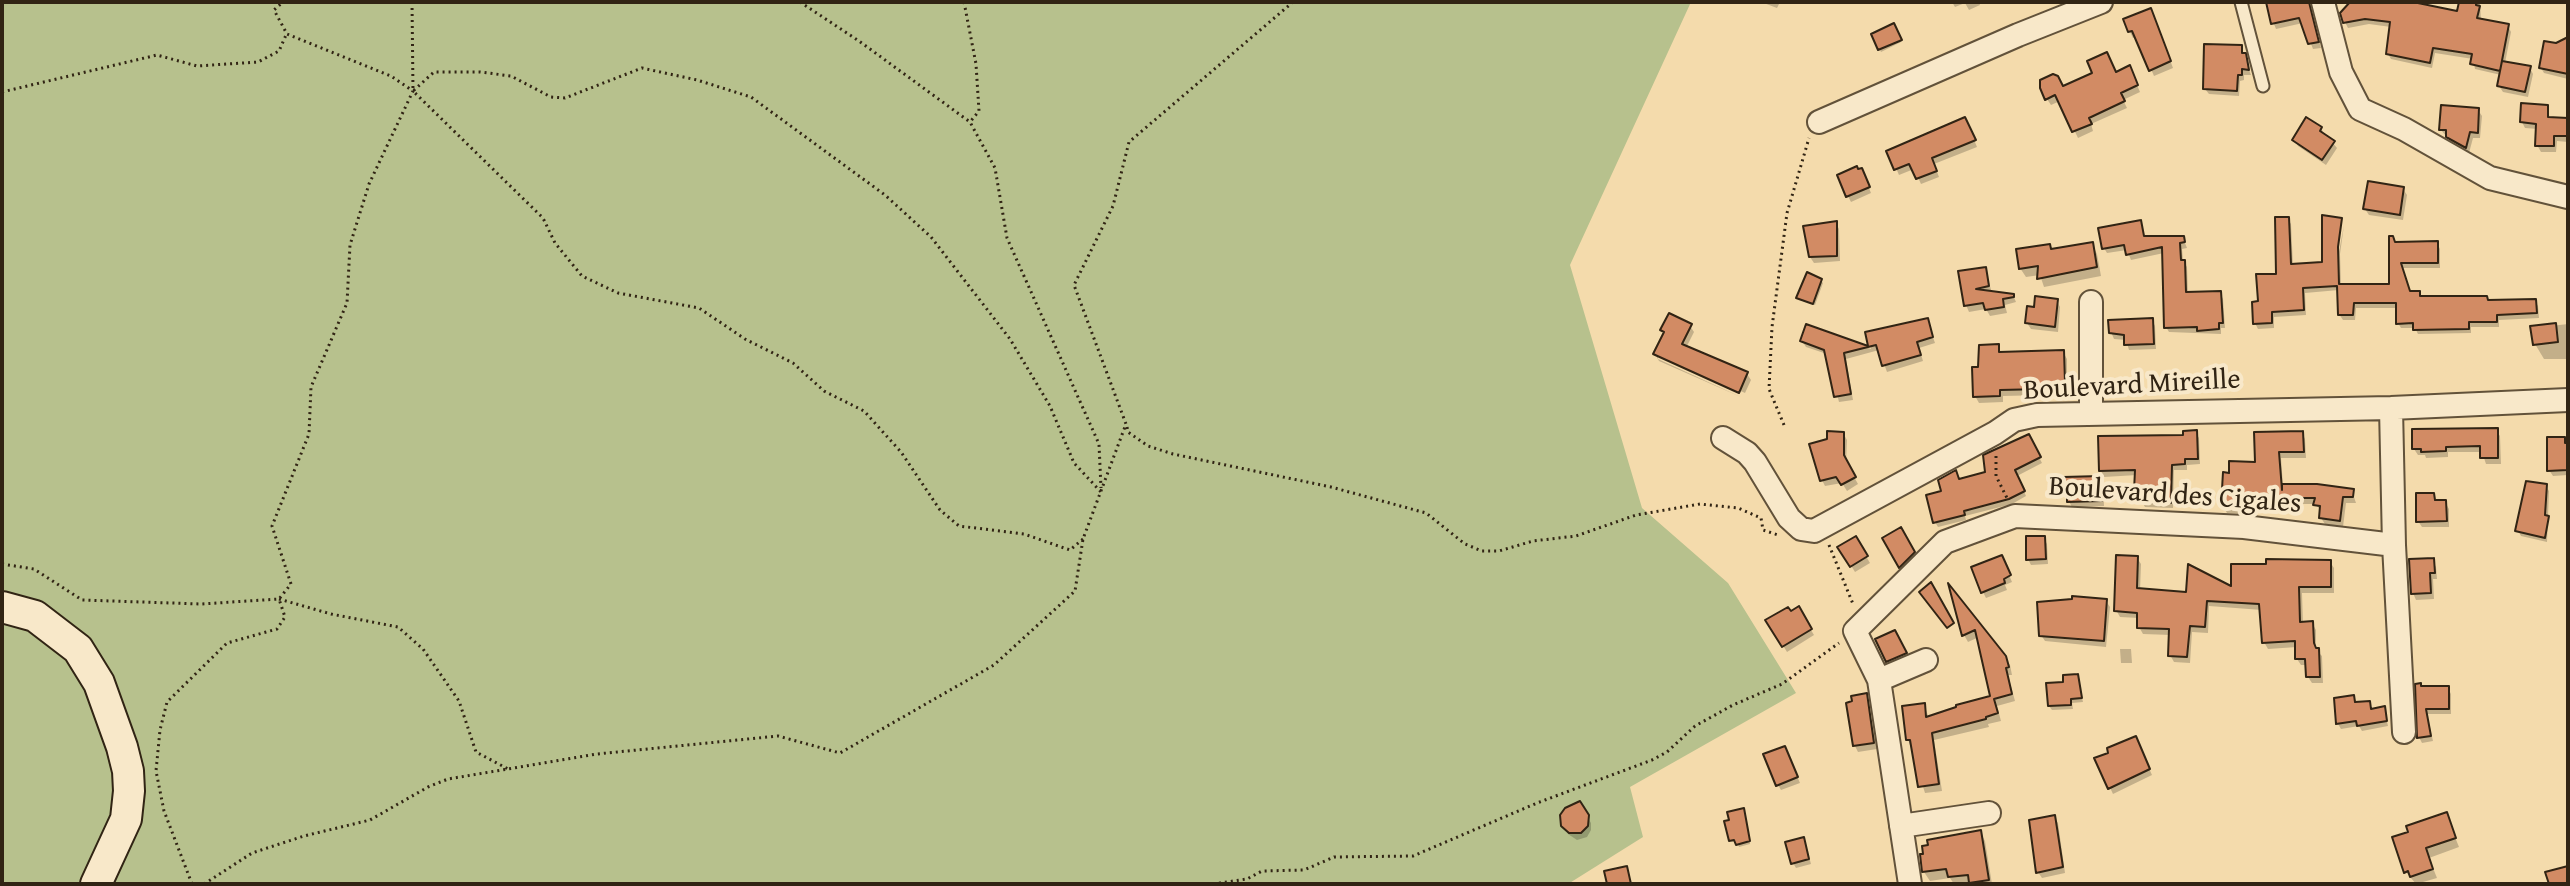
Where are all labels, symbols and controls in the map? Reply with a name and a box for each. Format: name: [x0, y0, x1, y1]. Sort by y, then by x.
street label: Boulevard Mireille: [2023, 364, 2241, 408]
street label: Boulevard des Cigales: [2048, 470, 2302, 522]

